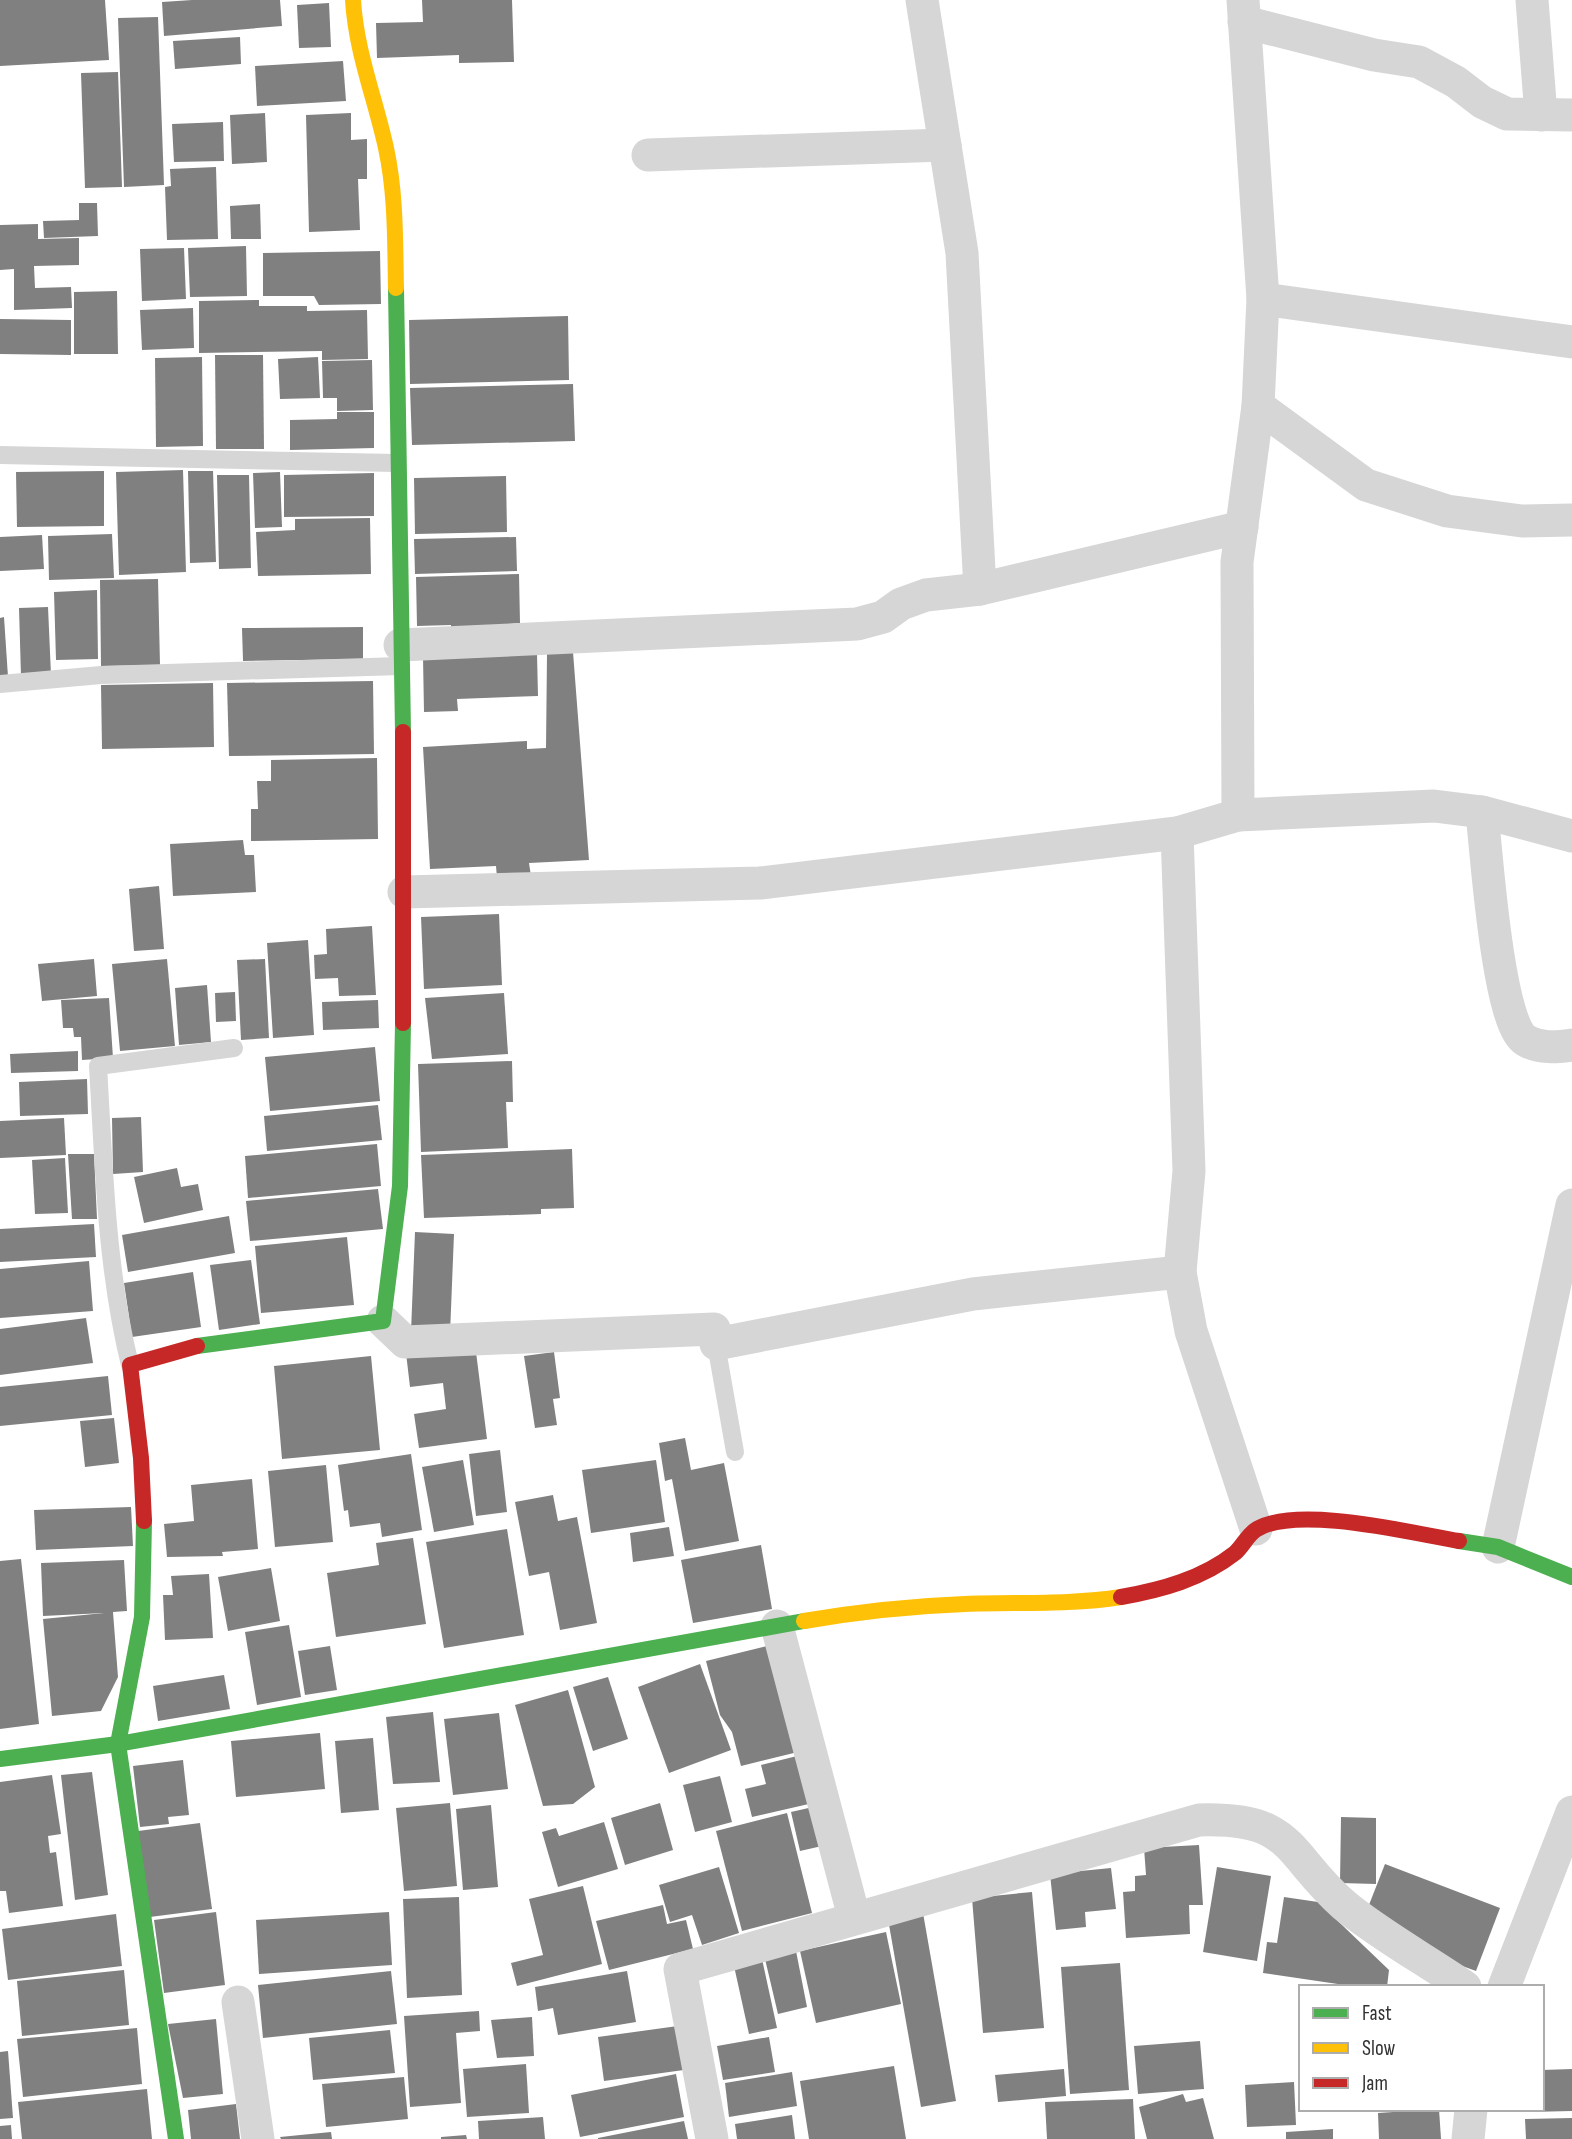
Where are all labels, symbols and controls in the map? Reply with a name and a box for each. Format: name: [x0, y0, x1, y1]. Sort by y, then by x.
legend: [1299, 1985, 1544, 2111]
text: Fast: [1362, 2001, 1392, 2026]
text: Slow: [1362, 2036, 1396, 2061]
text: Jam: [1361, 2071, 1388, 2096]

